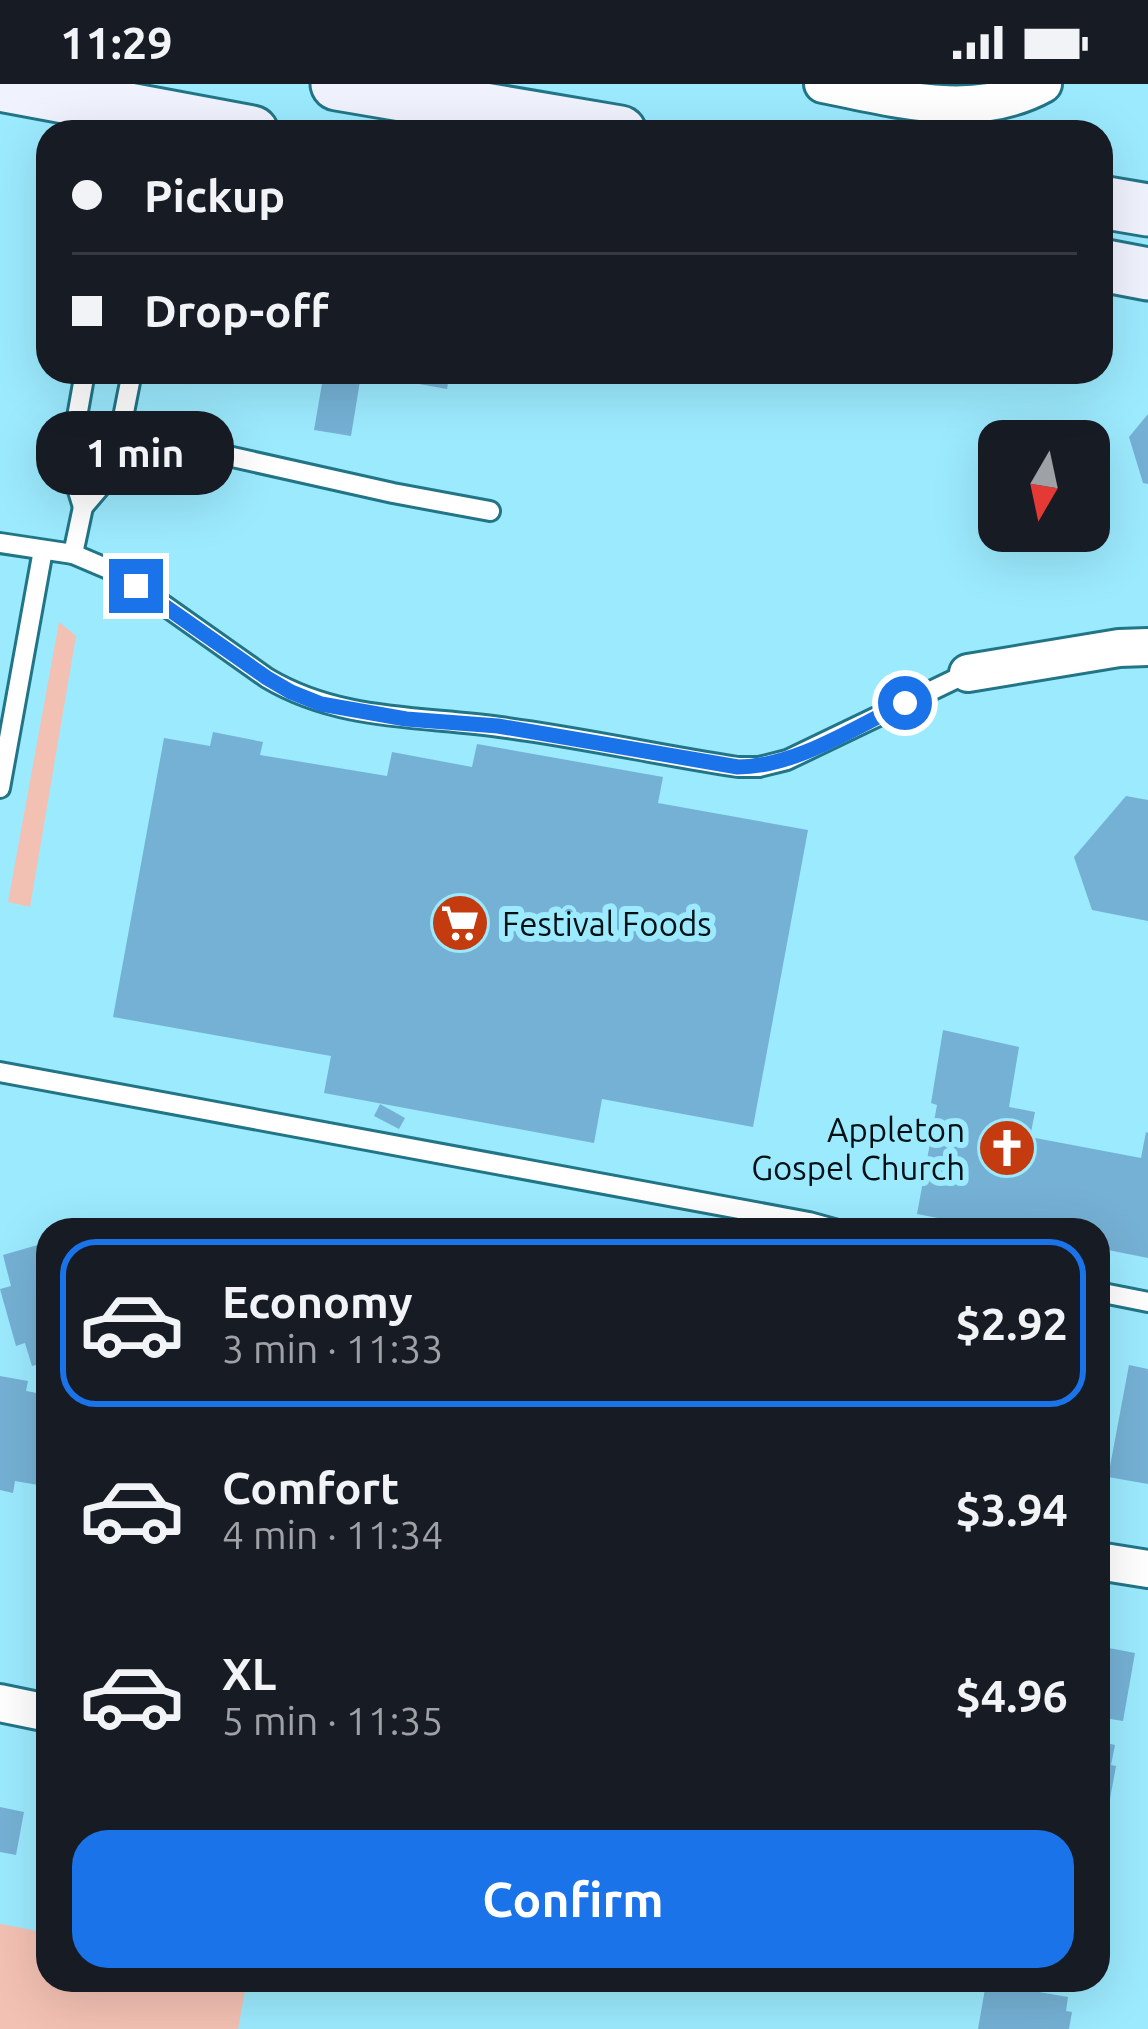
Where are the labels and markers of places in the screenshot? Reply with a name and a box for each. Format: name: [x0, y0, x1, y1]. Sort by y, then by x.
supermarket icon: Festival Foods: [429, 892, 491, 954]
place label: Festival Foods: [502, 905, 712, 942]
place label: Appleton Gospel Church: [751, 1111, 965, 1186]
church icon: Appleton Gospel Church: [976, 1117, 1038, 1179]

